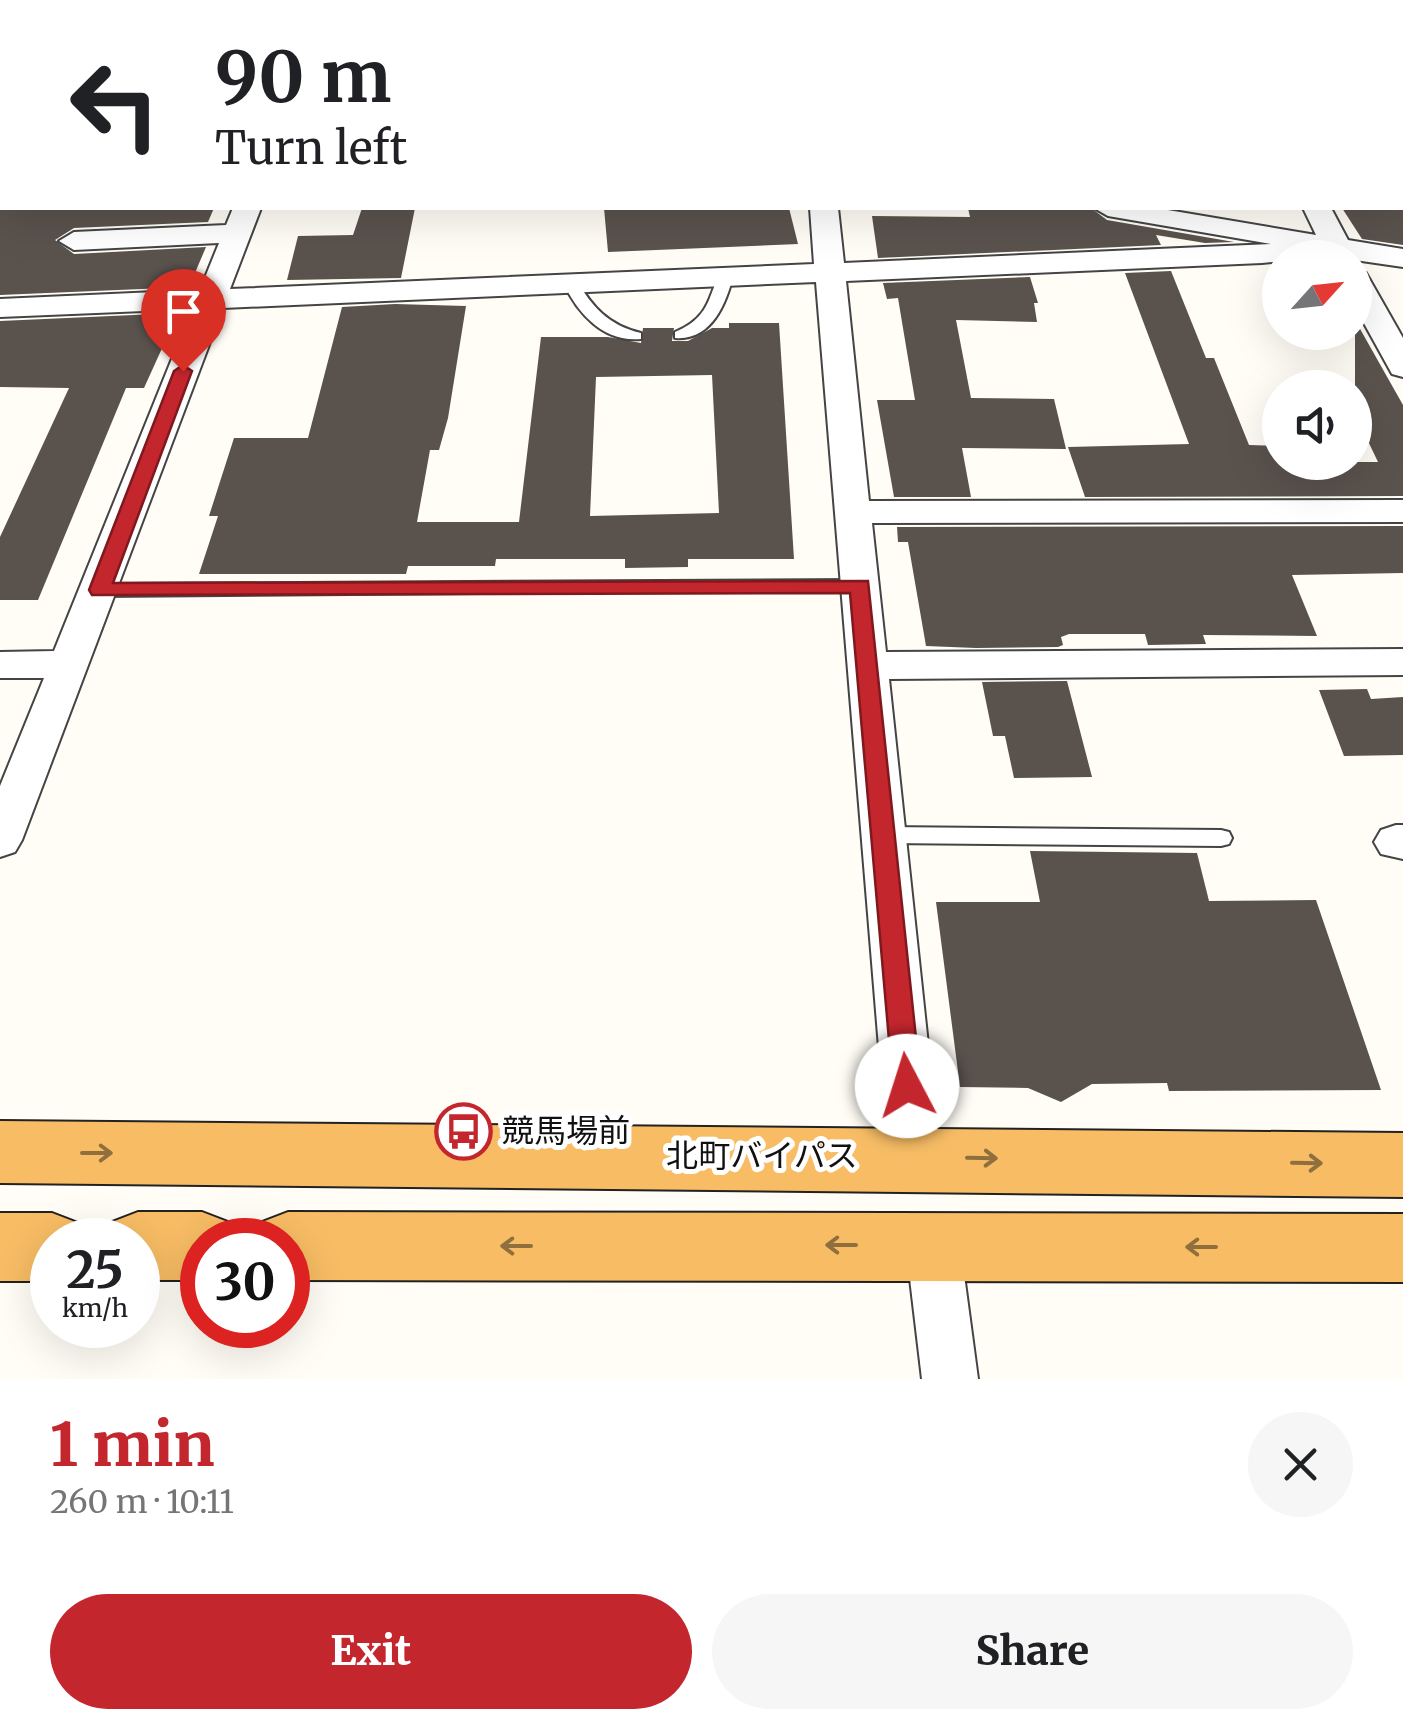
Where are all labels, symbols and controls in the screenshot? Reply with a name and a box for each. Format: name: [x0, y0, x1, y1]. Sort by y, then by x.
text: 90 m: [215, 33, 392, 121]
icon: left: [50, 40, 180, 170]
text: Turn left: [215, 120, 407, 176]
north arrow: [1262, 240, 1372, 350]
map controls: [1262, 240, 1372, 480]
pin: [141, 269, 226, 372]
icon: arrive: [156, 284, 211, 339]
button: sound: [1262, 370, 1372, 480]
position arrow: [855, 1034, 959, 1138]
bus stop icon: 競馬場前: [433, 1101, 493, 1161]
place label: 競馬場前: [502, 1111, 630, 1151]
street label: 北町バイパス: [666, 1136, 858, 1176]
one-way arrow: [80, 1144, 113, 1162]
one-way arrow: [966, 1148, 998, 1168]
one-way arrow: [1291, 1154, 1323, 1173]
speed limit sign: 30: [180, 1218, 310, 1348]
one-way arrow: [500, 1236, 532, 1256]
one-way arrow: [825, 1236, 858, 1254]
one-way arrow: [1185, 1238, 1218, 1256]
text: 25: [66, 1239, 124, 1302]
text: km/h: [62, 1292, 128, 1324]
text: 1 min: [50, 1407, 214, 1482]
button: close: [1248, 1412, 1353, 1517]
text: 260 m · 10:11: [50, 1482, 234, 1522]
button: Exit: [50, 1594, 692, 1709]
button: Share: [712, 1594, 1353, 1709]

